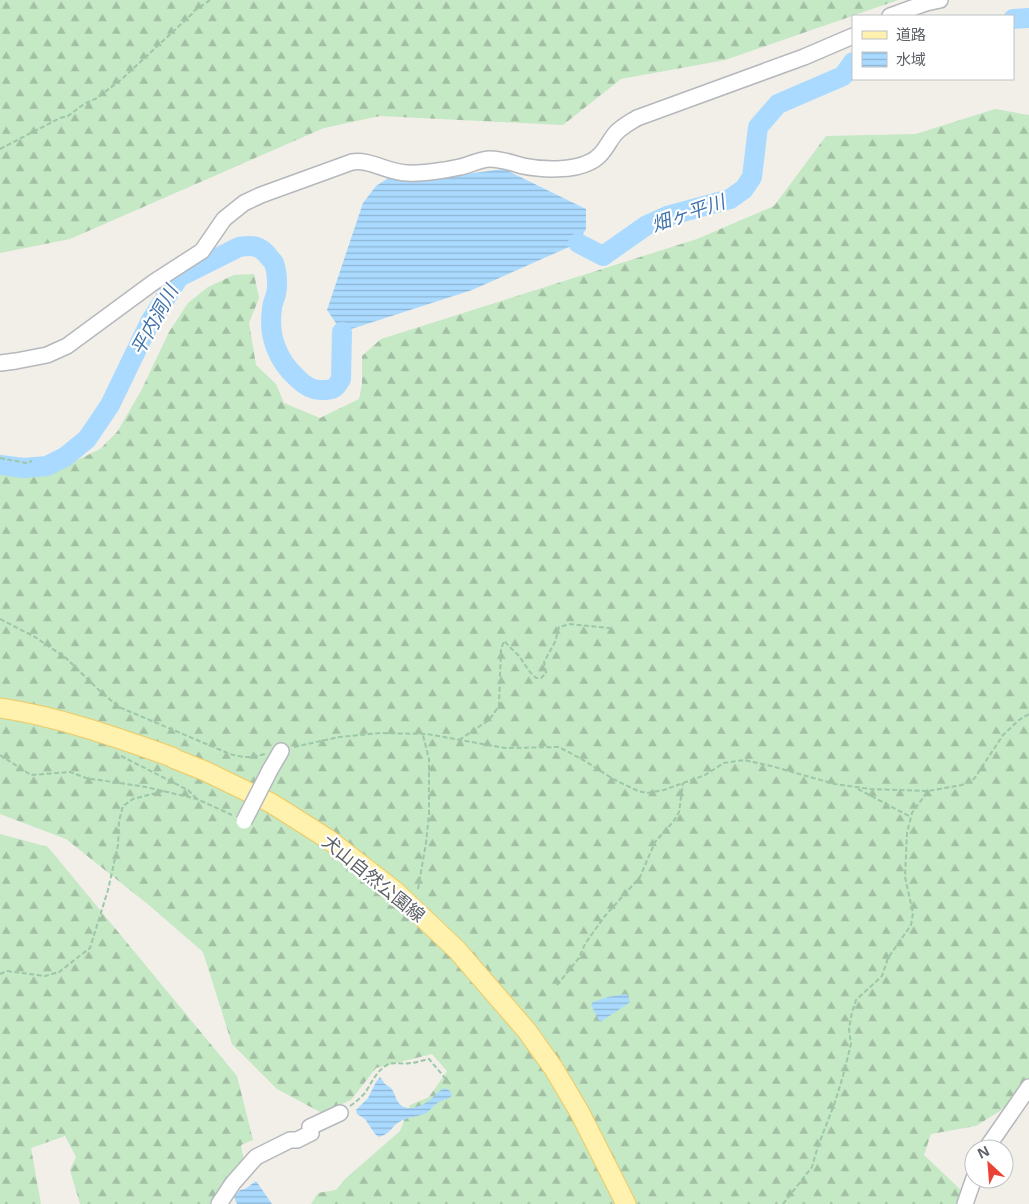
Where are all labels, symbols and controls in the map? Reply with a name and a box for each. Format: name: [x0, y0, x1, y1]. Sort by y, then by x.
legend: [852, 15, 1014, 80]
text: 道路: [896, 24, 926, 44]
text: 水域: [896, 49, 926, 69]
water label: 畑ヶ平川: [648, 188, 730, 238]
water label: 平内洞川: [124, 279, 185, 360]
street label: 犬山自然公園線: [317, 829, 431, 927]
north arrow: [964, 1139, 1014, 1189]
text: N: [974, 1141, 992, 1163]

